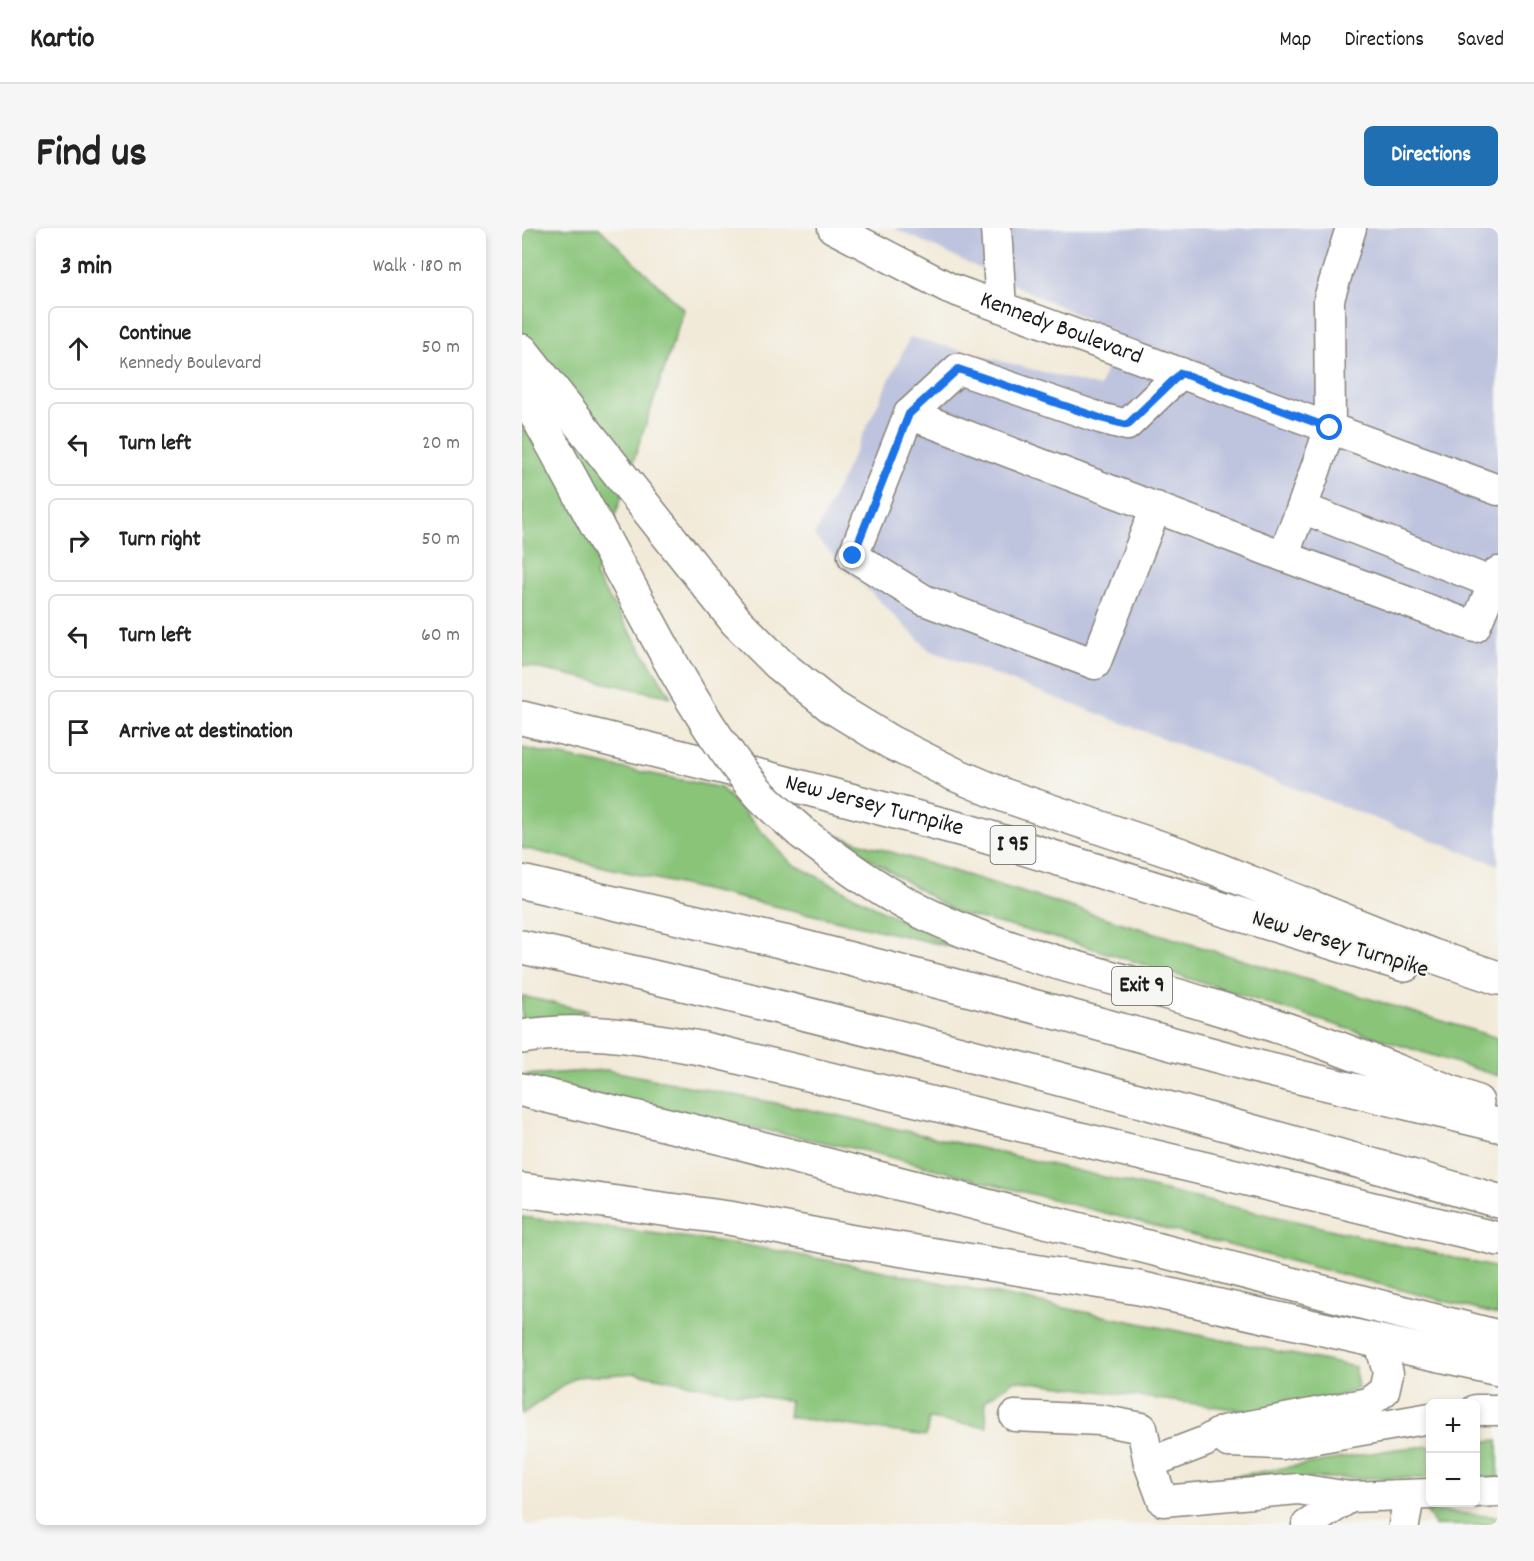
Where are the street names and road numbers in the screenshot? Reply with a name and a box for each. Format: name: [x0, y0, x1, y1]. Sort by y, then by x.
street label: Kennedy Boulevard: [975, 284, 1147, 375]
street label: New Jersey Turnpike: [781, 766, 967, 846]
road number: I 95: [990, 826, 1036, 864]
street label: New Jersey Turnpike: [1247, 902, 1433, 988]
road number: Exit 9: [1112, 967, 1172, 1005]

